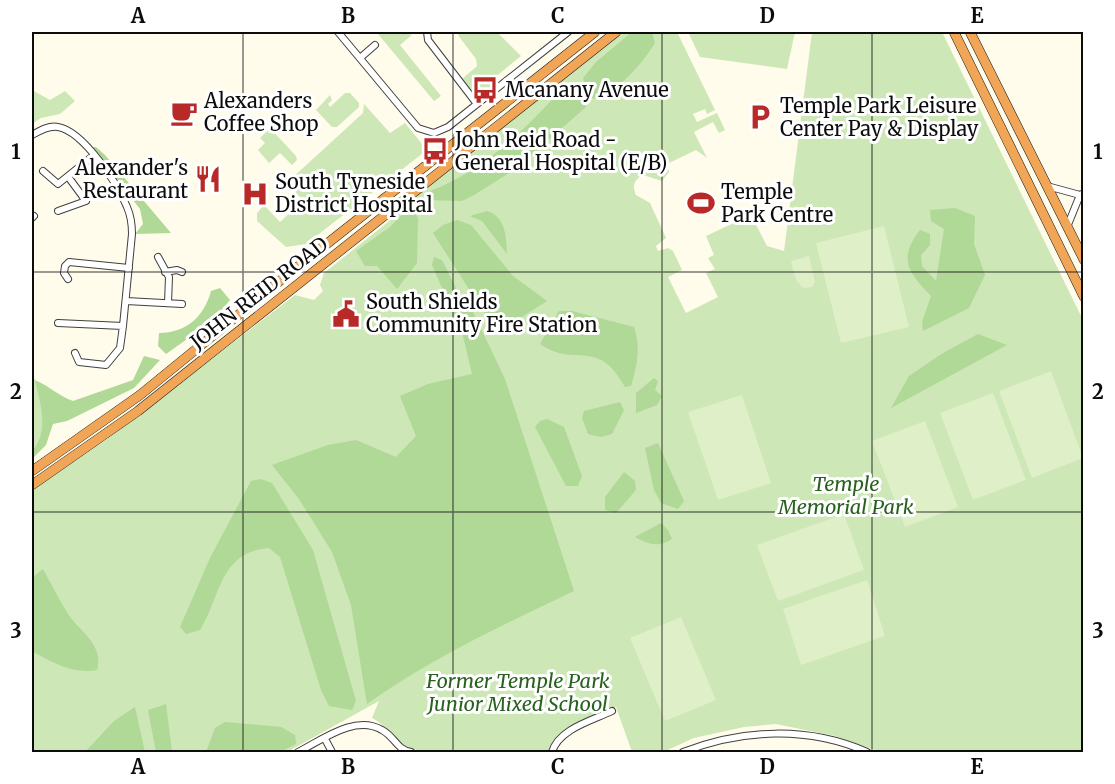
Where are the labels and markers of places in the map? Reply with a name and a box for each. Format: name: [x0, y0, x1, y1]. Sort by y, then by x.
bus stop icon: Mcanany Avenue: [470, 75, 500, 105]
place label: Mcanany Avenue: [505, 77, 669, 102]
place label: Alexanders Coffee Shop: [203, 88, 318, 136]
place label: Temple Park Leisure Center Pay & Display: [780, 93, 979, 141]
cafe icon: Alexanders Coffee Shop: [169, 98, 199, 128]
parking icon: Temple Park Leisure Center Pay & Display: [745, 102, 775, 132]
place label: John Reid Road - General Hospital (E/B): [454, 127, 667, 175]
bus stop icon: John Reid Road - General Hospital (E/B): [420, 136, 450, 166]
place label: Alexander's Restaurant: [74, 155, 188, 203]
restaurant icon: Alexander's Restaurant: [193, 164, 223, 194]
place label: South Tyneside District Hospital: [275, 169, 433, 217]
hospital icon: South Tyneside District Hospital: [240, 179, 270, 209]
place label: Temple Park Centre: [721, 179, 833, 227]
sports icon: Temple Park Centre: [686, 188, 716, 218]
place label: South Shields Community Fire Station: [366, 289, 598, 337]
public building icon: South Shields Community Fire Station: [331, 299, 361, 329]

